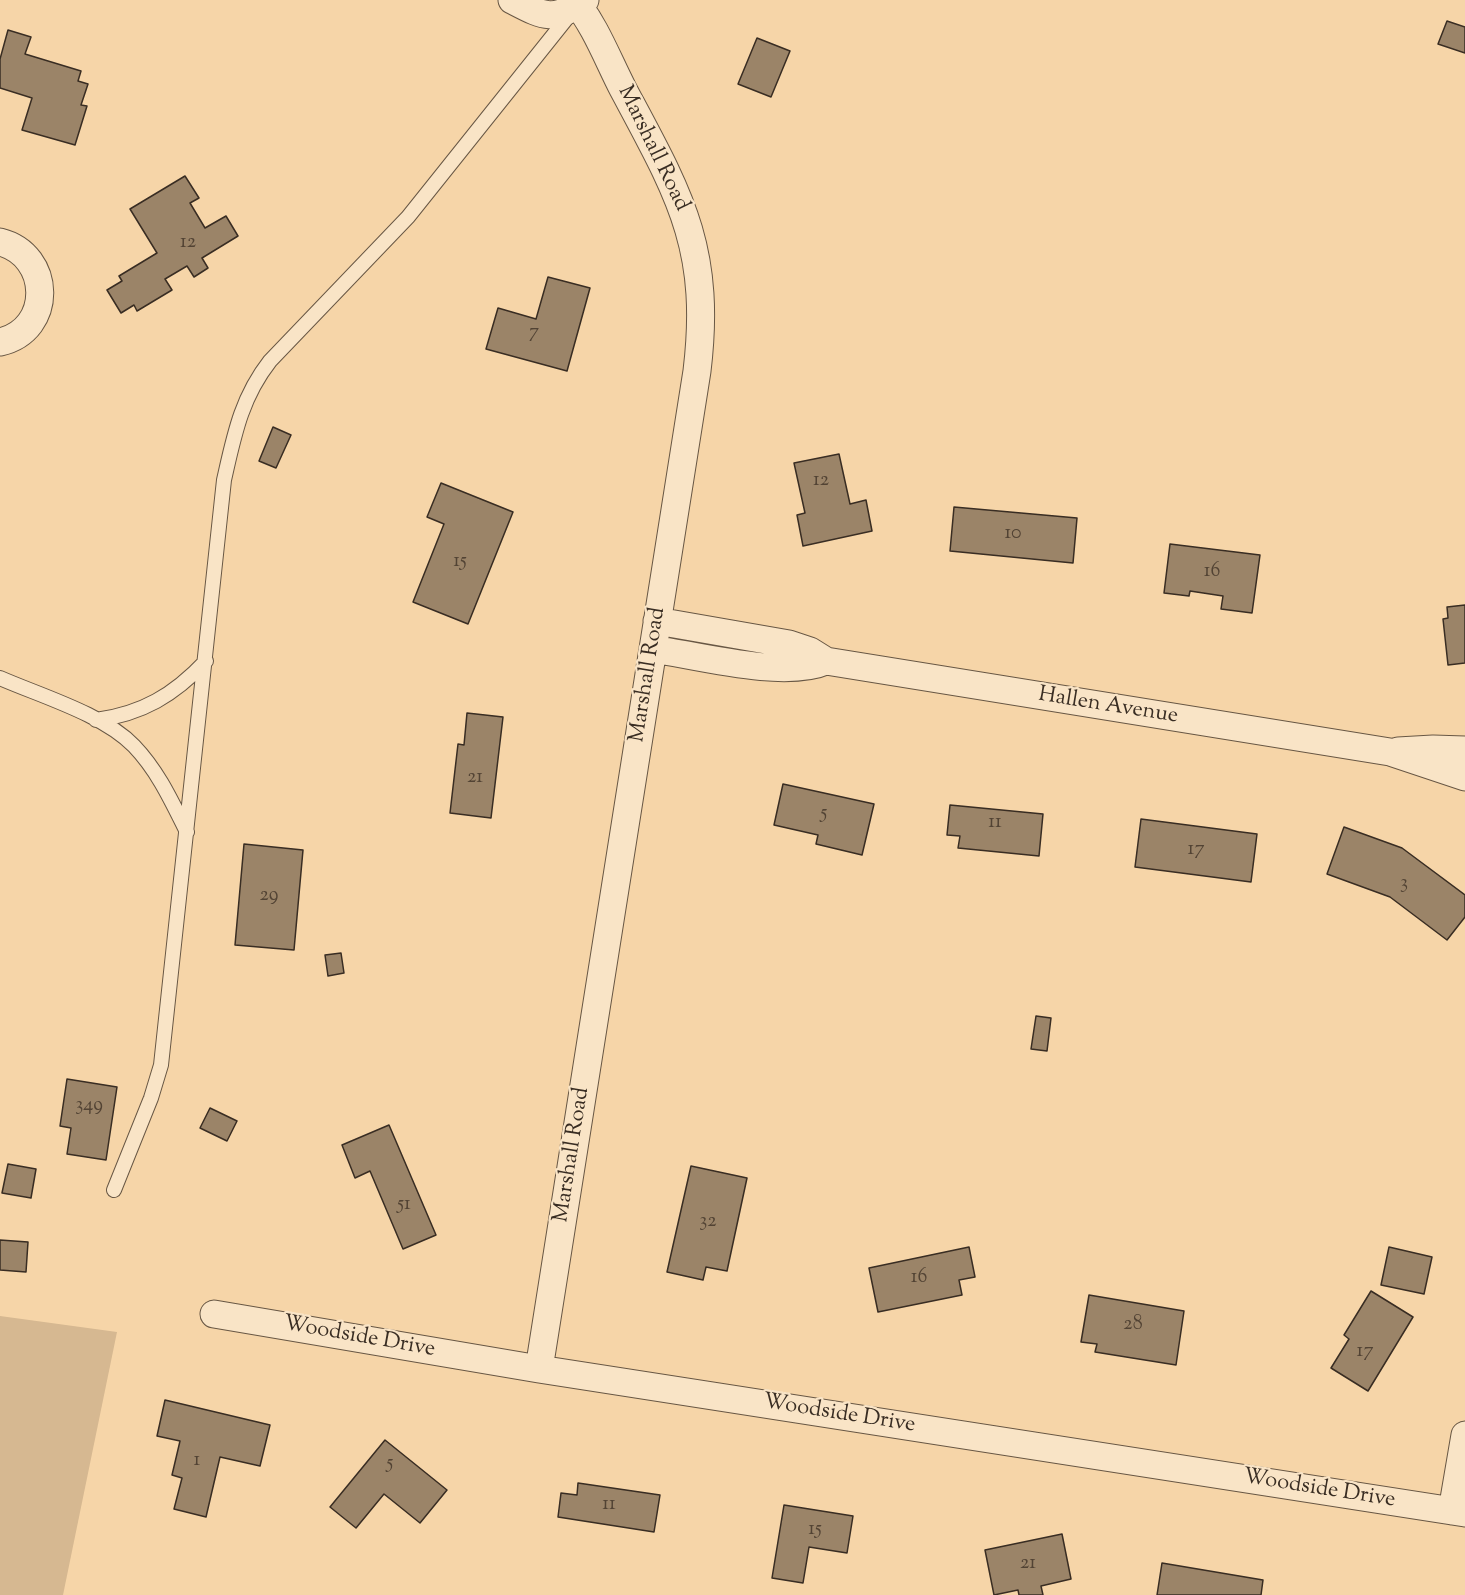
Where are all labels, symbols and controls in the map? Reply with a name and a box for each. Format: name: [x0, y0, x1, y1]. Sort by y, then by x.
street label: Marshall Road: [610, 82, 694, 216]
house number: 12: [180, 232, 196, 256]
house number: 7: [529, 322, 539, 346]
house number: 12: [813, 470, 829, 494]
house number: 10: [1004, 523, 1022, 547]
house number: 15: [453, 551, 467, 575]
house number: 16: [1204, 561, 1220, 585]
street label: Marshall Road: [625, 606, 673, 744]
street label: Hallen Avenue: [1036, 683, 1180, 731]
house number: 21: [467, 767, 483, 791]
house number: 5: [821, 803, 827, 827]
house number: 11: [988, 812, 1002, 836]
house number: 17: [1188, 839, 1204, 863]
house number: 3: [1400, 873, 1408, 897]
house number: 29: [259, 885, 279, 909]
street label: Marshall Road: [549, 1086, 597, 1224]
house number: 349: [75, 1095, 103, 1119]
house number: 51: [397, 1194, 411, 1218]
house number: 32: [699, 1211, 717, 1235]
house number: 16: [911, 1267, 927, 1291]
street label: Woodside Drive: [281, 1312, 437, 1364]
house number: 28: [1123, 1314, 1143, 1338]
house number: 17: [1357, 1341, 1373, 1365]
street label: Woodside Drive: [761, 1390, 917, 1440]
house number: 1: [194, 1450, 200, 1474]
house number: 5: [387, 1453, 393, 1477]
street label: Woodside Drive: [1241, 1465, 1397, 1515]
house number: 11: [602, 1494, 616, 1518]
house number: 15: [808, 1519, 822, 1543]
house number: 21: [1020, 1553, 1036, 1577]

